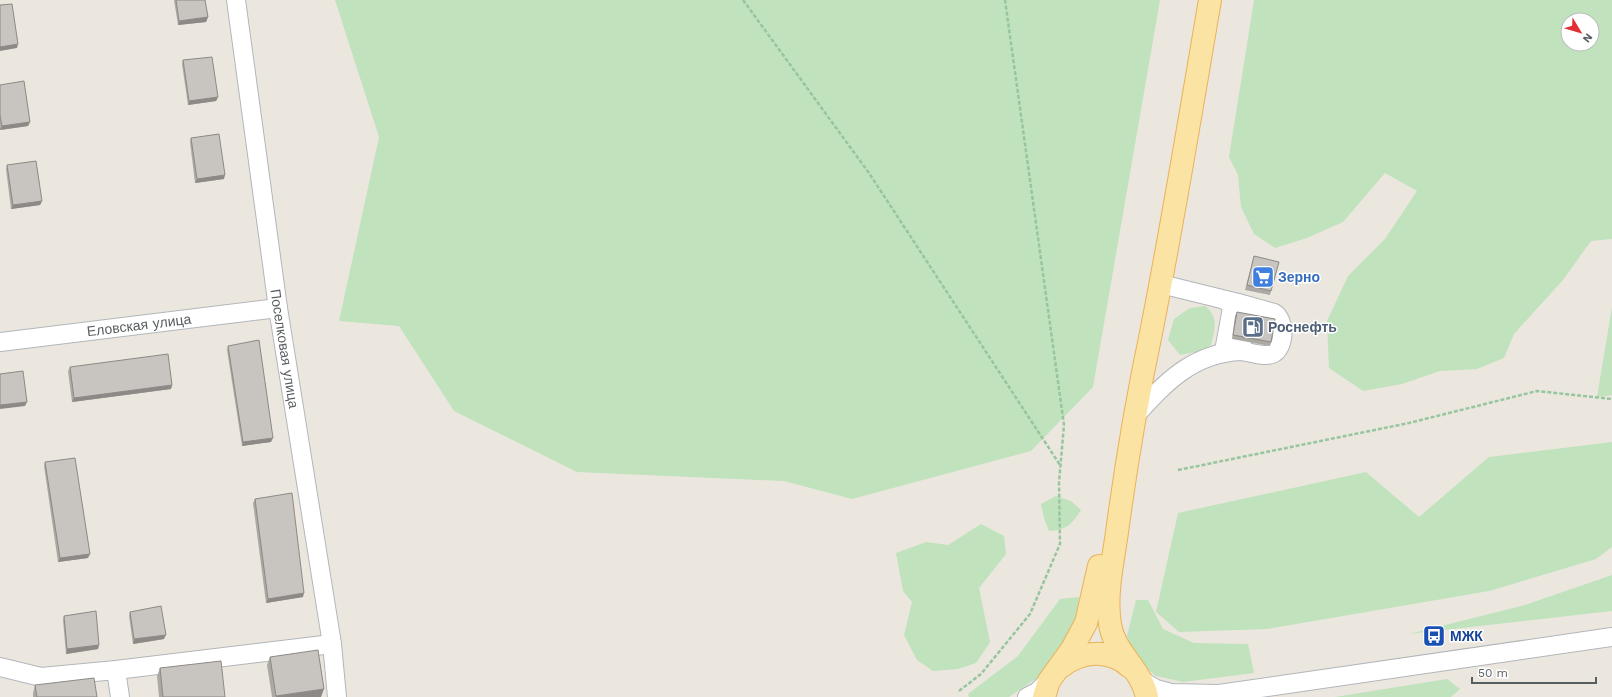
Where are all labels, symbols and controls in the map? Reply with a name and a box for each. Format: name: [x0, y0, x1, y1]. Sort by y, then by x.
north arrow: [1560, 12, 1600, 52]
text: N: [1580, 31, 1595, 45]
supermarket icon: Зерно: [1250, 264, 1276, 290]
place label: Зерно: [1278, 269, 1320, 285]
street label: Поселковая улица: [267, 288, 302, 410]
street label: Еловская улица: [86, 311, 192, 339]
fuel station icon: Роснефть: [1240, 314, 1266, 340]
place label: Роснефть: [1268, 319, 1337, 335]
bus stop icon: МЖК: [1421, 623, 1447, 649]
place label: МЖК: [1450, 628, 1483, 644]
scale bar: [1472, 659, 1596, 685]
text: 50 m: [1478, 666, 1508, 680]

